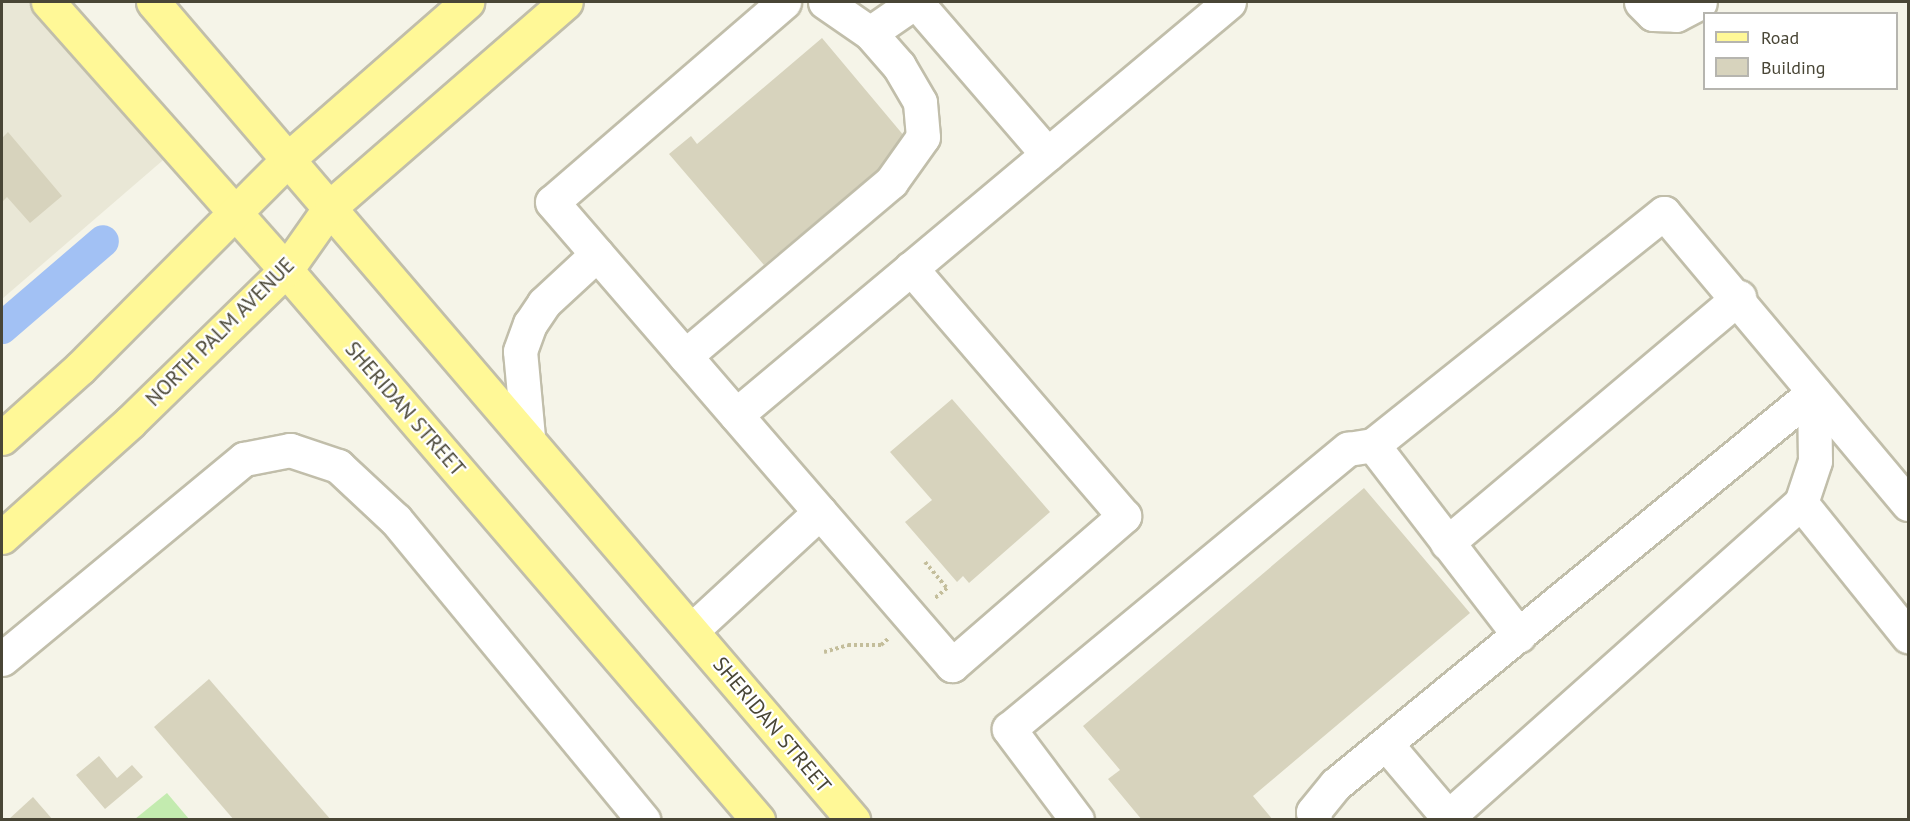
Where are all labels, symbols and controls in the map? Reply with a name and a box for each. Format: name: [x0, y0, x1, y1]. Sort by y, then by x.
legend: [1703, 12, 1898, 90]
text: Road: [1761, 26, 1799, 49]
text: Building: [1761, 56, 1825, 79]
street label: NORTH PALM AVENUE: [140, 252, 300, 412]
street label: SHERIDAN STREET: [340, 337, 470, 481]
street label: SHERIDAN STREET: [708, 652, 836, 798]

